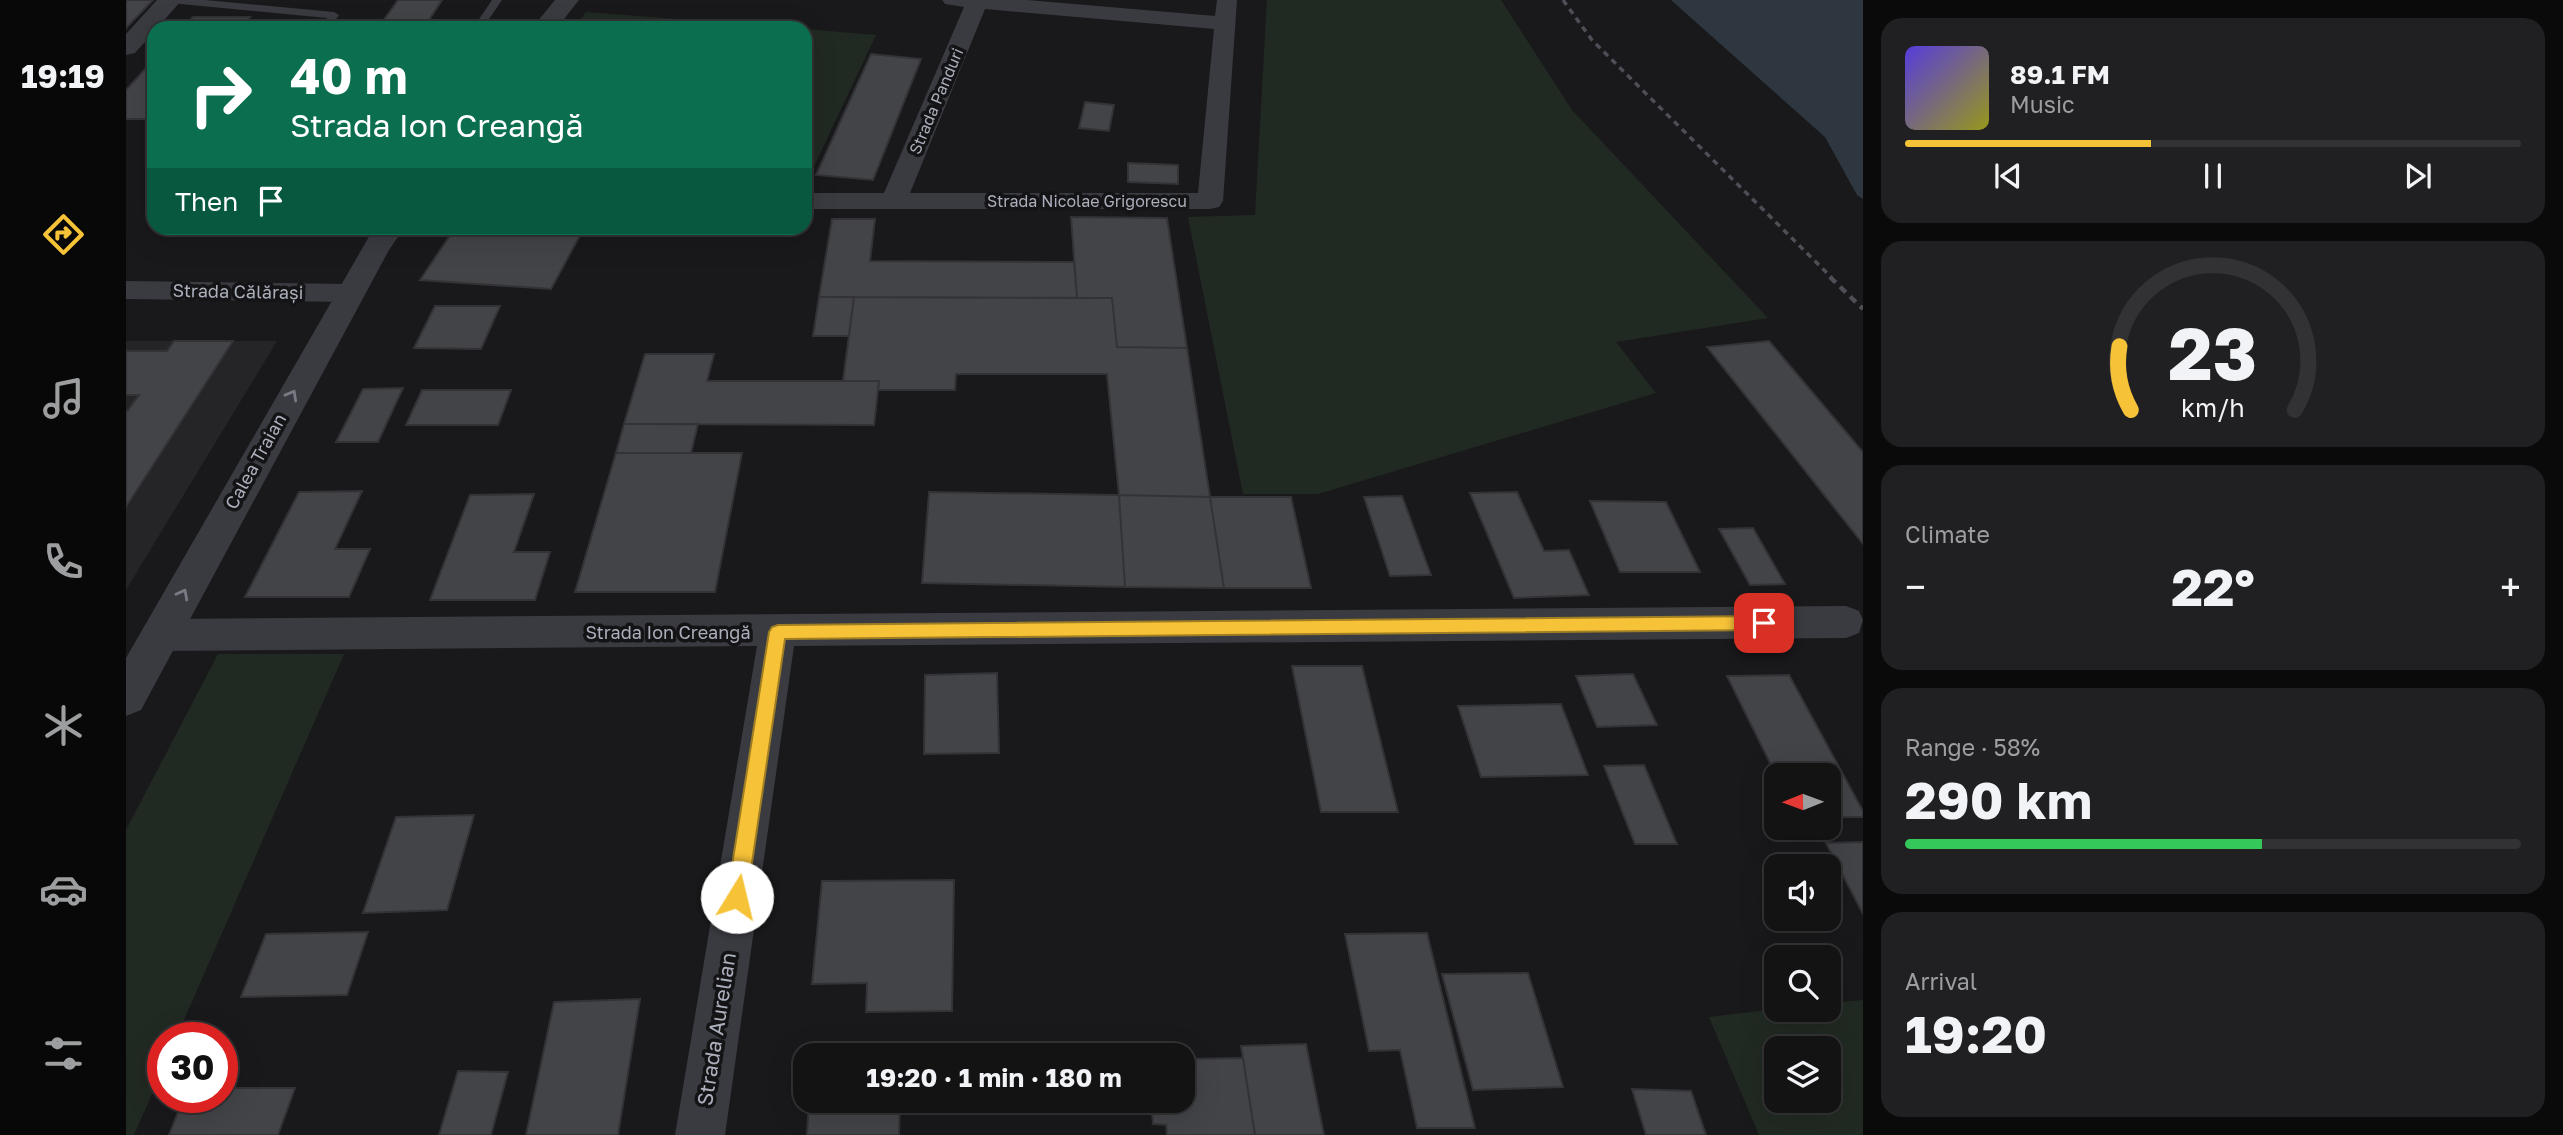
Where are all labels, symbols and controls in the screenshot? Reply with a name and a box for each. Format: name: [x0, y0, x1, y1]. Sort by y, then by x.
street label: Strada Panduri: [905, 45, 967, 157]
text: 40 m: [290, 46, 408, 105]
icon: right: [175, 49, 266, 140]
text: 19:19: [21, 57, 105, 95]
text: 89.1 FM: [2010, 59, 2110, 90]
text: Music: [2010, 90, 2075, 118]
text: Strada Ion Creangă: [290, 106, 584, 144]
icon: previous: [1989, 157, 2027, 195]
icon: pause: [2194, 157, 2232, 195]
icon: next: [2399, 157, 2437, 195]
icon: arrive: [252, 182, 290, 220]
text: Then: [175, 186, 238, 217]
street label: Strada Nicolae Grigorescu: [987, 191, 1187, 211]
icon: directions: [39, 210, 88, 259]
street label: Strada Călărași: [172, 279, 304, 303]
text: 23: [2169, 310, 2257, 397]
icon: music: [39, 374, 88, 423]
one-way arrow: [284, 389, 297, 402]
text: km/h: [2181, 392, 2245, 423]
street label: Calea Traian: [220, 409, 290, 513]
text: Climate: [1905, 520, 1990, 548]
icon: phone: [39, 537, 88, 586]
text: 22°: [2171, 555, 2255, 617]
text: −: [1905, 564, 1926, 609]
text: +: [2500, 564, 2521, 609]
one-way arrow: [175, 589, 188, 601]
pin: [1734, 593, 1794, 653]
icon: arrive: [1745, 604, 1783, 642]
street label: Strada Ion Creangă: [585, 621, 751, 643]
icon: climate: [39, 701, 88, 750]
text: Range · 58%: [1905, 733, 2040, 761]
north arrow: [1764, 763, 1841, 840]
map controls: [1764, 763, 1841, 1113]
text: 290 km: [1905, 768, 2092, 830]
button: sound: [1764, 854, 1841, 931]
position arrow: [700, 860, 774, 934]
icon: car: [39, 865, 88, 914]
button: search: [1764, 945, 1841, 1022]
street label: Strada Aurelian: [691, 950, 741, 1108]
text: Arrival: [1905, 967, 1977, 995]
text: 19:20: [1905, 1002, 2047, 1064]
speed limit sign: 30: [147, 1022, 238, 1113]
icon: filters: [39, 1029, 88, 1078]
button: layers: [1764, 1036, 1841, 1113]
text: 19:20 · 1 min · 180 m: [866, 1062, 1122, 1093]

